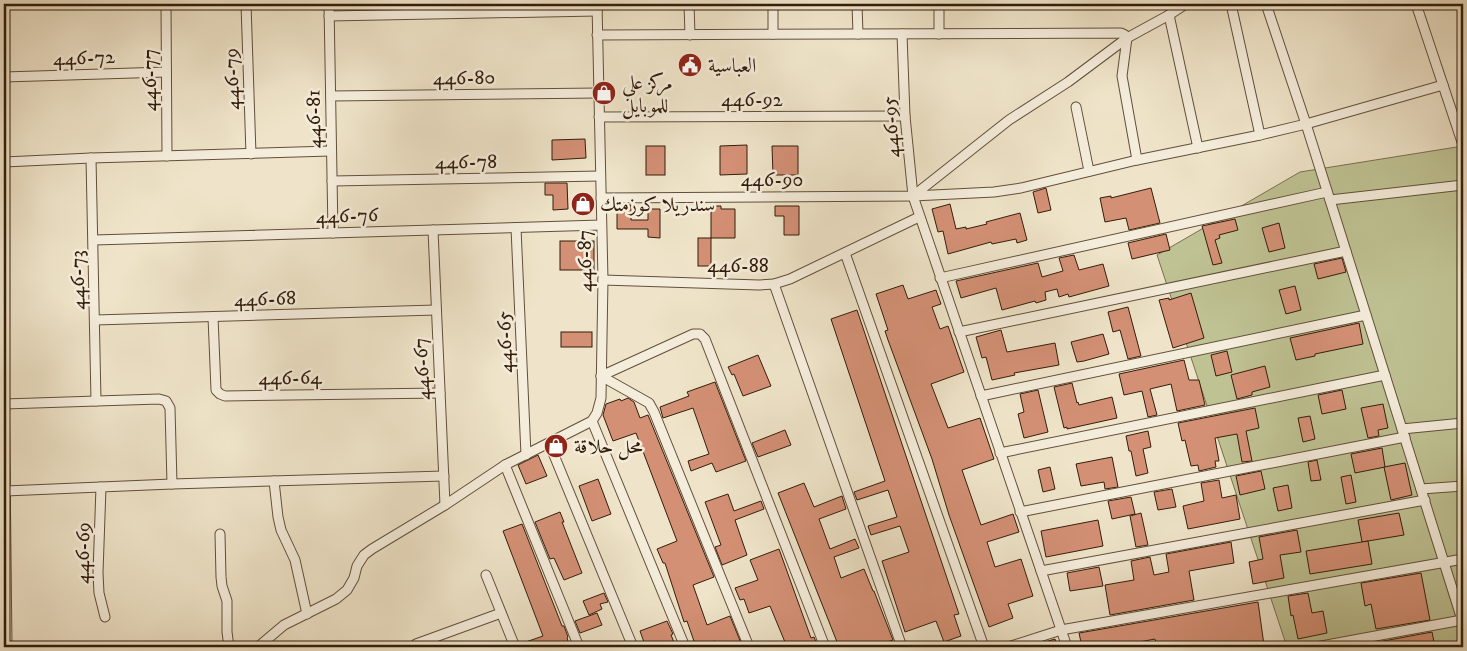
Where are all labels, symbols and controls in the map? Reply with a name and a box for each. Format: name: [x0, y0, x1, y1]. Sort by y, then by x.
street label: 446-72: [53, 45, 116, 72]
street label: 446-79: [219, 47, 246, 110]
street label: 446-77: [138, 49, 163, 111]
public building icon: العباسية: [677, 52, 703, 78]
place label: العباسية: [708, 54, 756, 79]
street label: 446-80: [433, 65, 495, 92]
place label: مركز علي للموبايل: [622, 71, 673, 120]
shop icon: مركز علي للموبايل: [591, 80, 617, 106]
street label: 446-92: [721, 88, 783, 113]
street label: 446-81: [301, 89, 328, 149]
street label: 446-95: [877, 95, 906, 158]
street label: 446-78: [435, 149, 497, 176]
street label: 446-90: [741, 168, 803, 193]
shop icon: سندريلا كوزمتك: [570, 191, 596, 217]
place label: سندريلا كوزمتك: [600, 193, 715, 218]
street label: 446-76: [315, 203, 379, 230]
street label: 446-87: [572, 230, 599, 292]
street label: 446-73: [65, 250, 92, 310]
street label: 446-88: [707, 254, 769, 279]
street label: 446-68: [234, 286, 296, 313]
street label: 446-65: [492, 311, 519, 373]
street label: 446-67: [408, 337, 437, 401]
street label: 446-64: [258, 365, 322, 392]
shop icon: محل حلاقة: [543, 433, 569, 459]
place label: محل حلاقة: [574, 435, 643, 461]
street label: 446-69: [70, 522, 97, 584]

